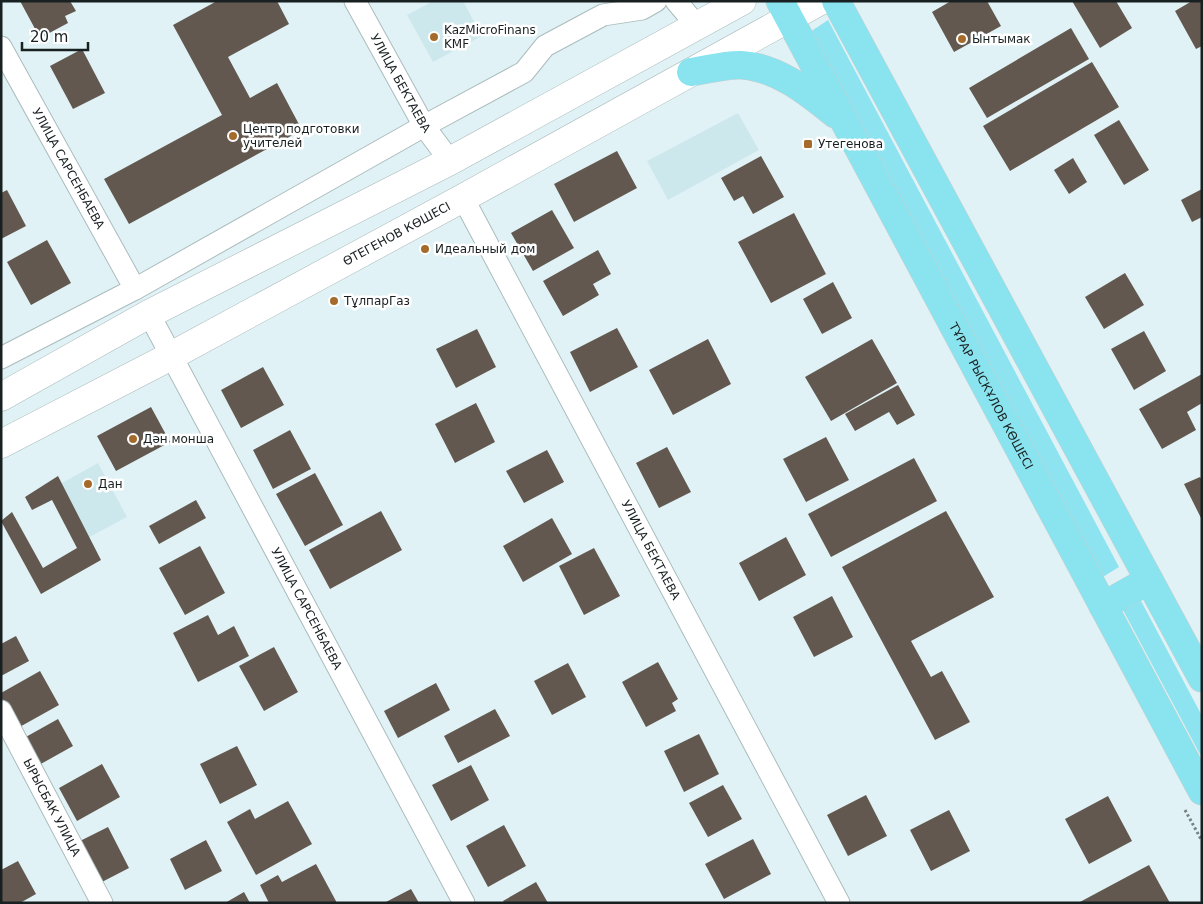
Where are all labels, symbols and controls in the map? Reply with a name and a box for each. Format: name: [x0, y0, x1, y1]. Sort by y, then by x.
scale bar: [22, 20, 89, 52]
place label: KazMicroFinans KMF: [444, 23, 536, 51]
text: 20 m: [30, 28, 68, 46]
street label: УЛИЦА БЕКТАЕВА: [368, 31, 434, 136]
marker: KazMicroFinans KMF: [428, 31, 440, 43]
place label: Ынтымак: [972, 32, 1031, 46]
marker: Ынтымак: [956, 33, 968, 45]
street label: УЛИЦА САРСЕНБАЕВА: [29, 106, 108, 232]
place label: Центр подготовки учителей: [243, 122, 360, 150]
marker: Центр подготовки учителей: [227, 130, 239, 142]
place label: Утегенова: [818, 137, 883, 151]
marker: Утегенова: [802, 138, 814, 150]
street label: ӨТЕГЕНОВ КӨШЕСІ: [340, 199, 453, 269]
place label: Идеальный дом: [435, 242, 535, 256]
marker: Идеальный дом: [419, 243, 431, 255]
place label: ТұлпарГаз: [343, 294, 410, 308]
marker: ТұлпарГаз: [328, 295, 340, 307]
street label: ТҰРАР РЫСКҰЛОВ КӨШЕСІ: [946, 320, 1036, 472]
place label: Дән монша: [143, 432, 214, 446]
marker: Дән монша: [127, 433, 139, 445]
place label: Дан: [98, 477, 123, 491]
marker: Дан: [82, 478, 94, 490]
street label: УЛИЦА БЕКТАЕВА: [619, 498, 683, 603]
street label: УЛИЦА САРСЕНБАЕВА: [268, 545, 345, 673]
street label: ЫРЫСБАК УЛИЦА: [20, 756, 84, 859]

